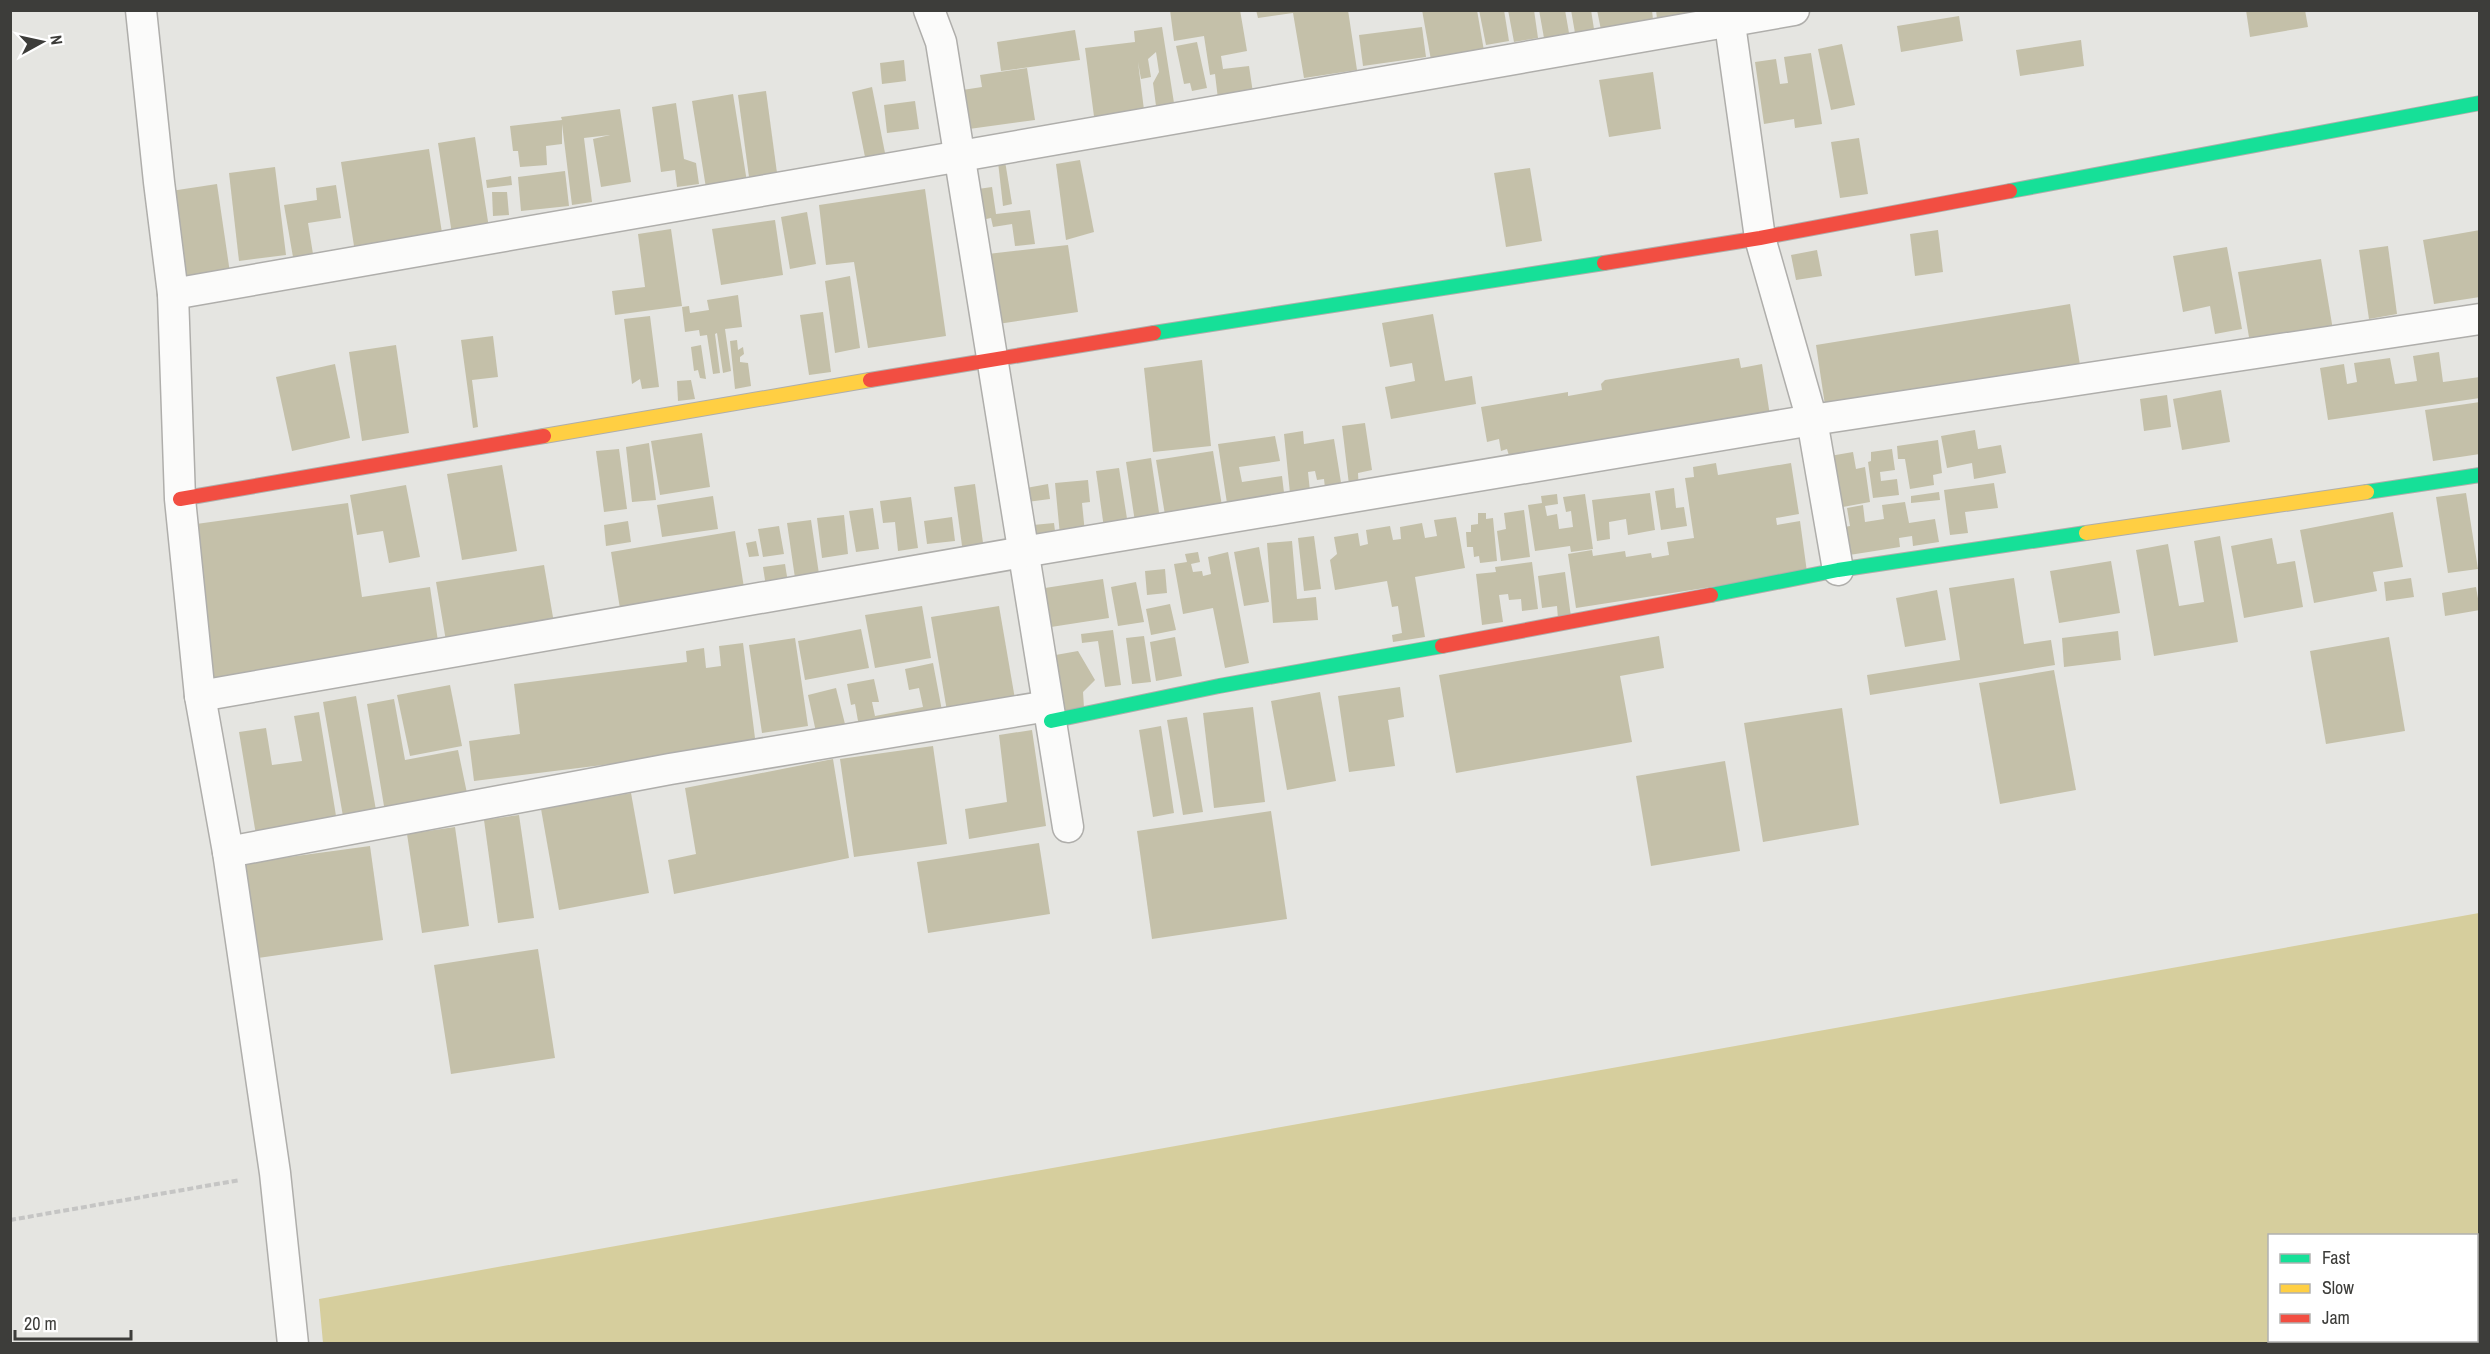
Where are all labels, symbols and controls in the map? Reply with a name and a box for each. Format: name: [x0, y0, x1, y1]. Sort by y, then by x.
north arrow: [12, 12, 72, 72]
text: N: [45, 34, 68, 46]
legend: [2268, 1234, 2478, 1342]
text: Fast: [2322, 1245, 2350, 1270]
text: Slow: [2322, 1275, 2354, 1300]
scale bar: [15, 1303, 130, 1341]
text: Jam: [2322, 1305, 2350, 1330]
text: 20 m: [24, 1311, 57, 1336]

